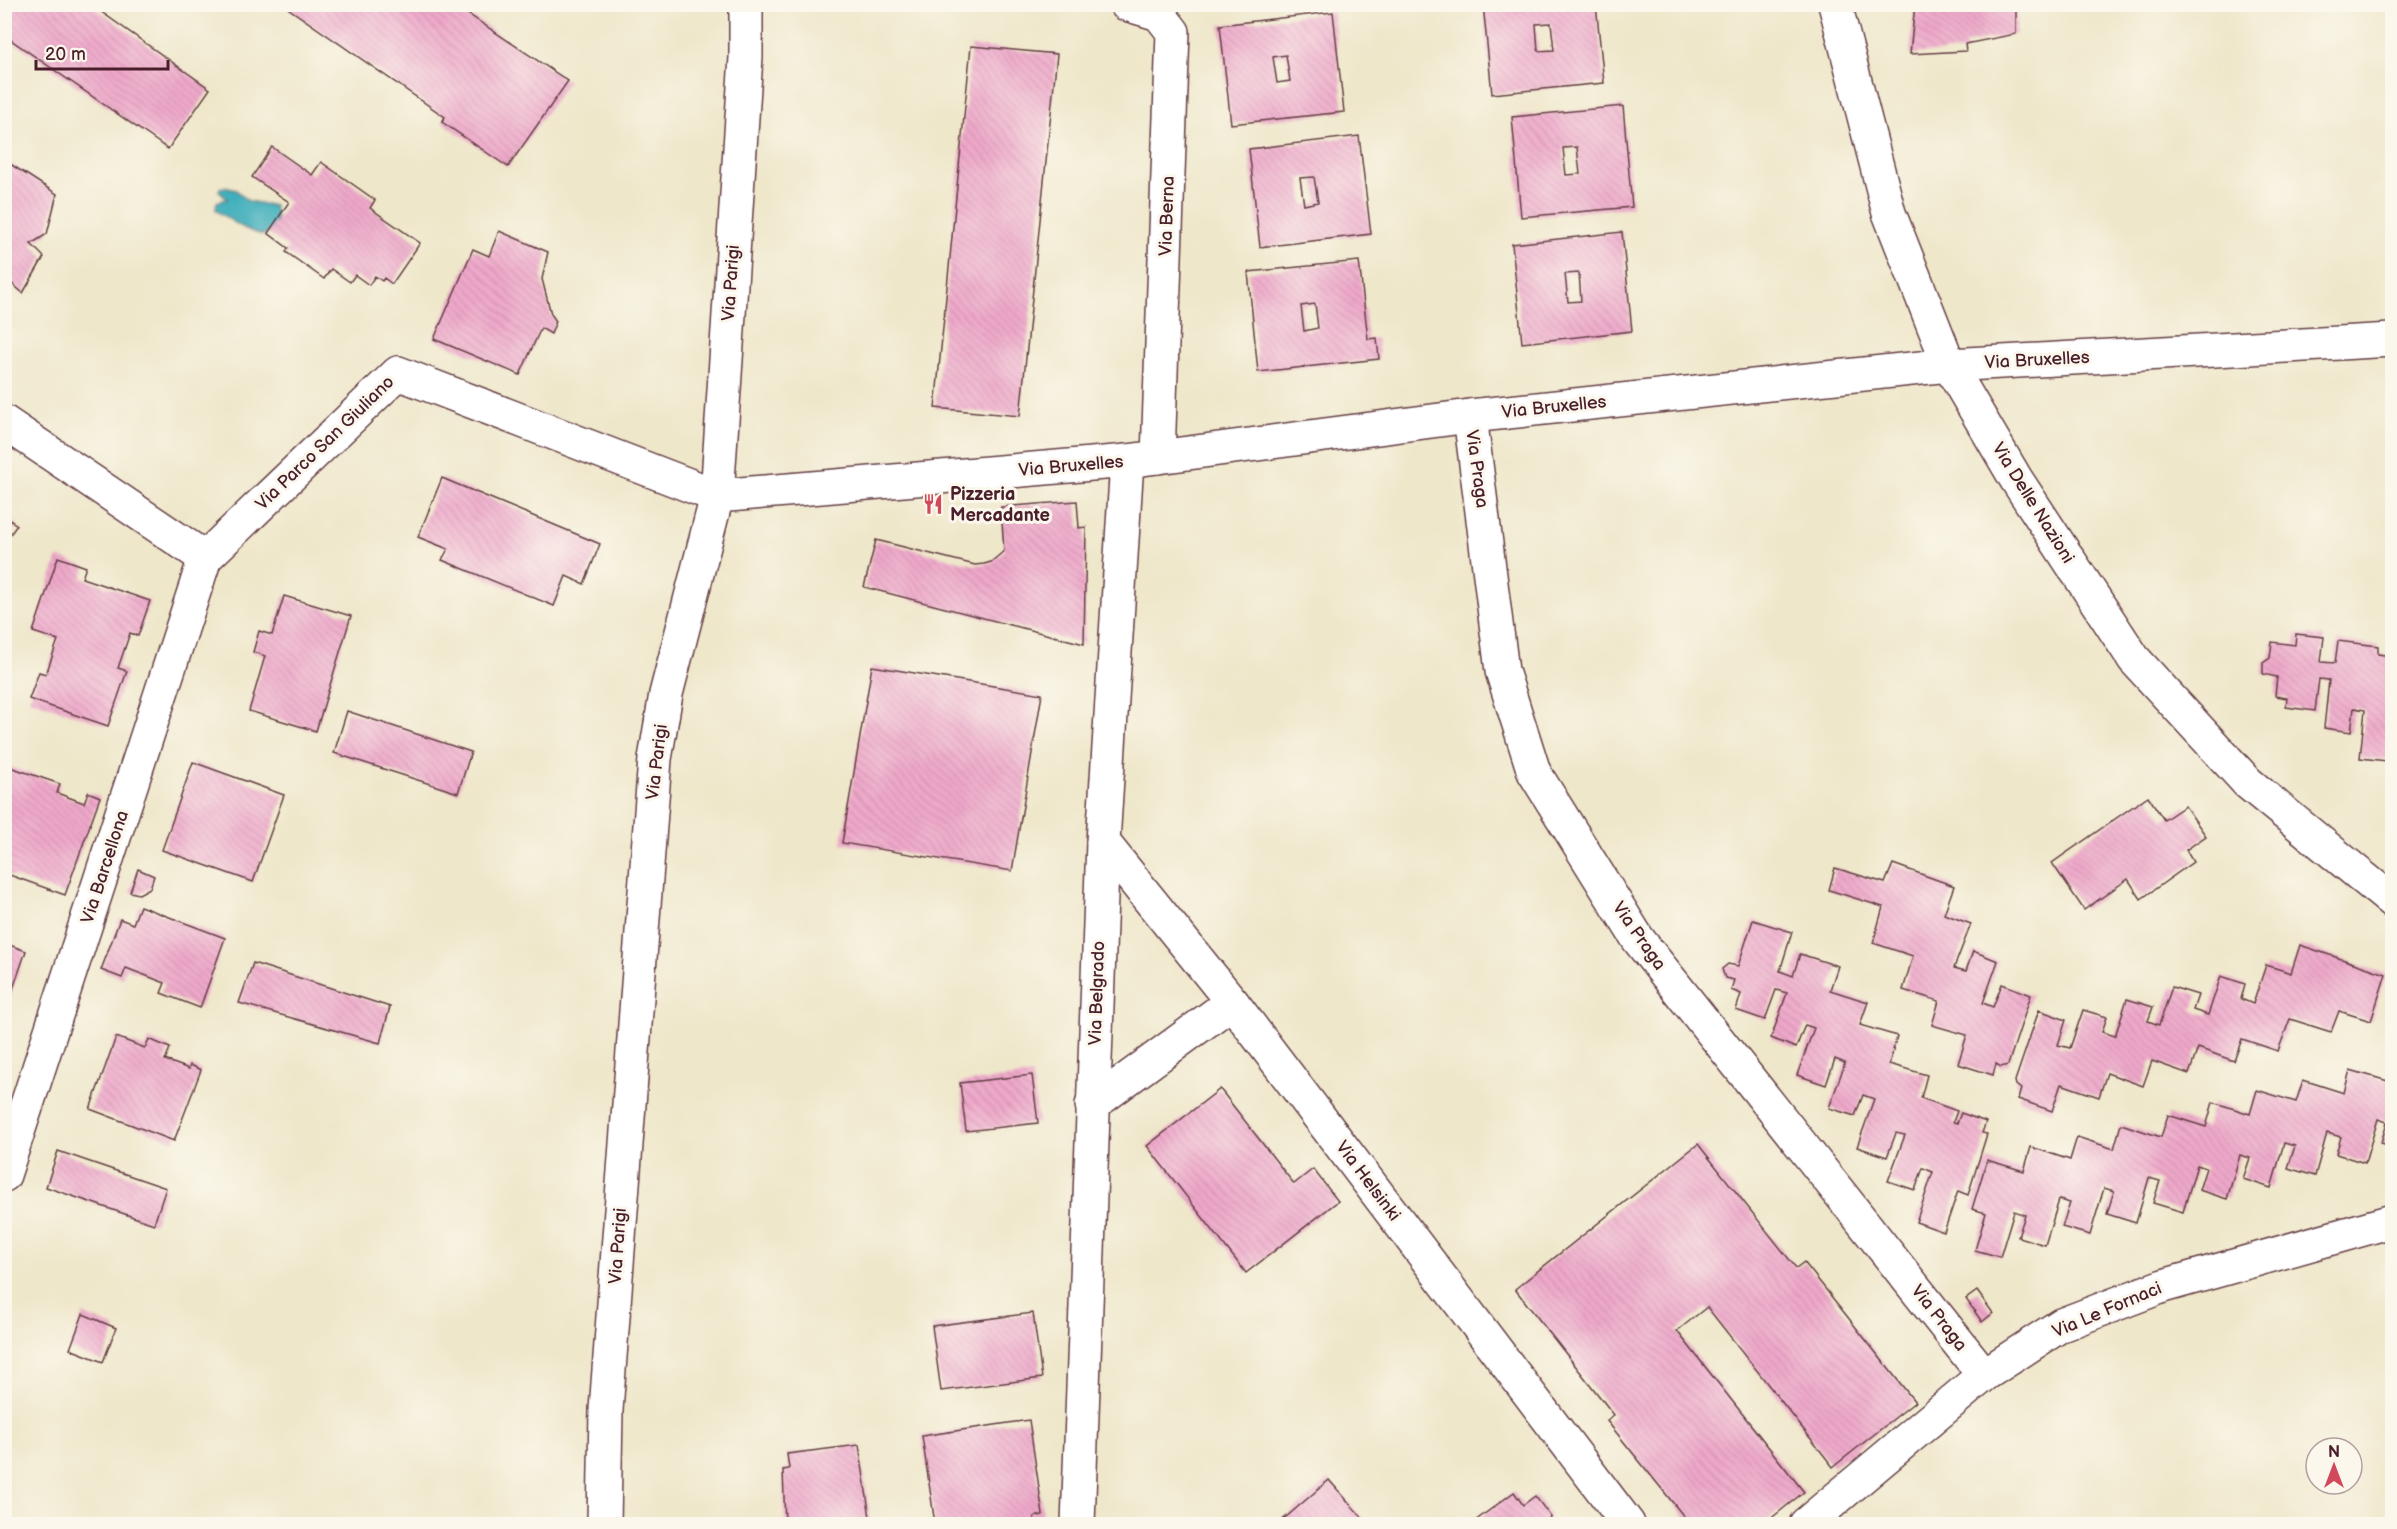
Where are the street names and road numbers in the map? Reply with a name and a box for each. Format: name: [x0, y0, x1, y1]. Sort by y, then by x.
street label: Via Berna: [1155, 176, 1179, 256]
street label: Via Parigi: [718, 244, 744, 322]
street label: Via Bruxelles: [1984, 347, 2090, 373]
street label: Via Parco San Giuliano: [251, 371, 399, 515]
street label: Via Bruxelles: [1501, 391, 1608, 423]
street label: Via Praga: [1461, 429, 1493, 509]
street label: Via Delle Nazioni: [1987, 439, 2079, 567]
street label: Via Bruxelles: [1018, 451, 1124, 481]
street label: Via Parigi: [642, 723, 672, 801]
street label: Via Barcellona: [77, 808, 133, 926]
street label: Via Praga: [1608, 898, 1670, 974]
street label: Via Belgrado: [1085, 940, 1109, 1046]
street label: Via Helsinki: [1331, 1137, 1405, 1225]
street label: Via Parigi: [605, 1207, 631, 1285]
street label: Via Le Fornaci: [2049, 1278, 2165, 1342]
street label: Via Praga: [1907, 1281, 1971, 1355]

